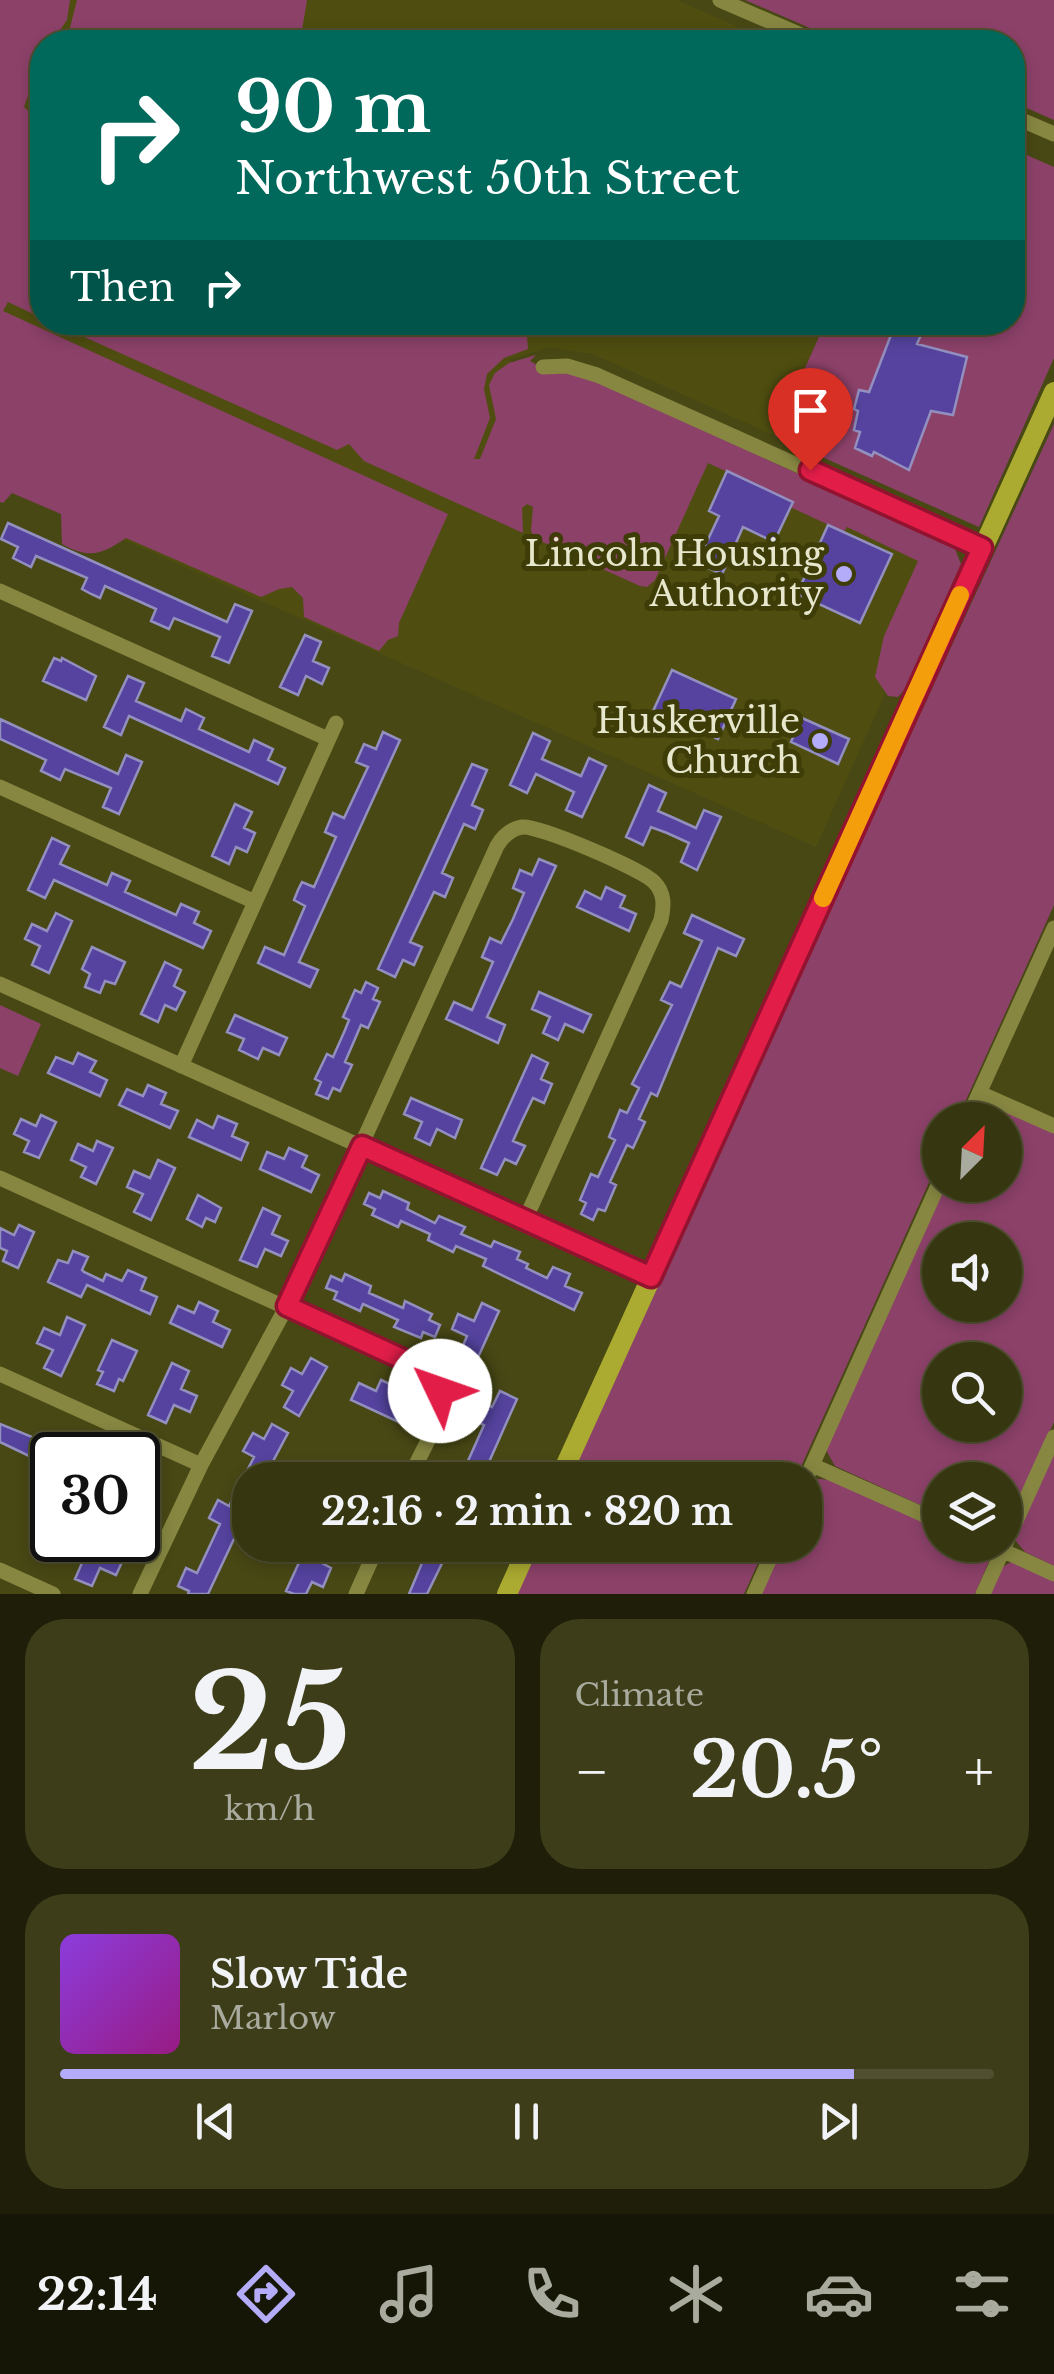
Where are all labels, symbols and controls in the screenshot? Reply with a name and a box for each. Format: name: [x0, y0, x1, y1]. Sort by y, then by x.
text: 90 m: [235, 64, 431, 151]
icon: right: [70, 70, 200, 200]
text: Northwest 50th Street: [235, 150, 740, 206]
icon: right: [195, 260, 250, 315]
text: Then: [70, 264, 175, 311]
pin: [768, 368, 853, 471]
icon: arrive: [783, 383, 838, 438]
place label: Lincoln Housing Authority: [525, 532, 825, 615]
marker: Lincoln Housing Authority: [833, 563, 855, 585]
place label: Huskerville Church: [596, 699, 800, 782]
marker: Huskerville Church: [809, 730, 831, 752]
north arrow: [922, 1102, 1022, 1202]
map controls: [922, 1102, 1022, 1562]
button: sound: [922, 1222, 1022, 1322]
position arrow: [388, 1339, 492, 1443]
button: search: [922, 1342, 1022, 1442]
speed limit sign: 30: [30, 1432, 160, 1562]
button: layers: [922, 1462, 1022, 1562]
text: 22:16 · 2 min · 820 m: [321, 1488, 733, 1535]
text: 25: [189, 1643, 351, 1804]
text: Climate: [575, 1675, 704, 1715]
text: 20.5°: [690, 1724, 883, 1817]
text: −: [575, 1738, 609, 1806]
text: +: [964, 1738, 994, 1806]
text: km/h: [224, 1789, 315, 1829]
text: Slow Tide: [210, 1951, 408, 1998]
text: Marlow: [210, 1998, 336, 2038]
icon: previous: [188, 2094, 243, 2149]
icon: pause: [499, 2094, 554, 2149]
icon: next: [811, 2094, 866, 2149]
icon: directions: [231, 2259, 301, 2329]
icon: music: [374, 2259, 444, 2329]
icon: phone: [517, 2259, 587, 2329]
icon: climate: [661, 2259, 731, 2329]
icon: car: [804, 2259, 874, 2329]
icon: filters: [947, 2259, 1017, 2329]
text: 22:14: [37, 2266, 158, 2322]

